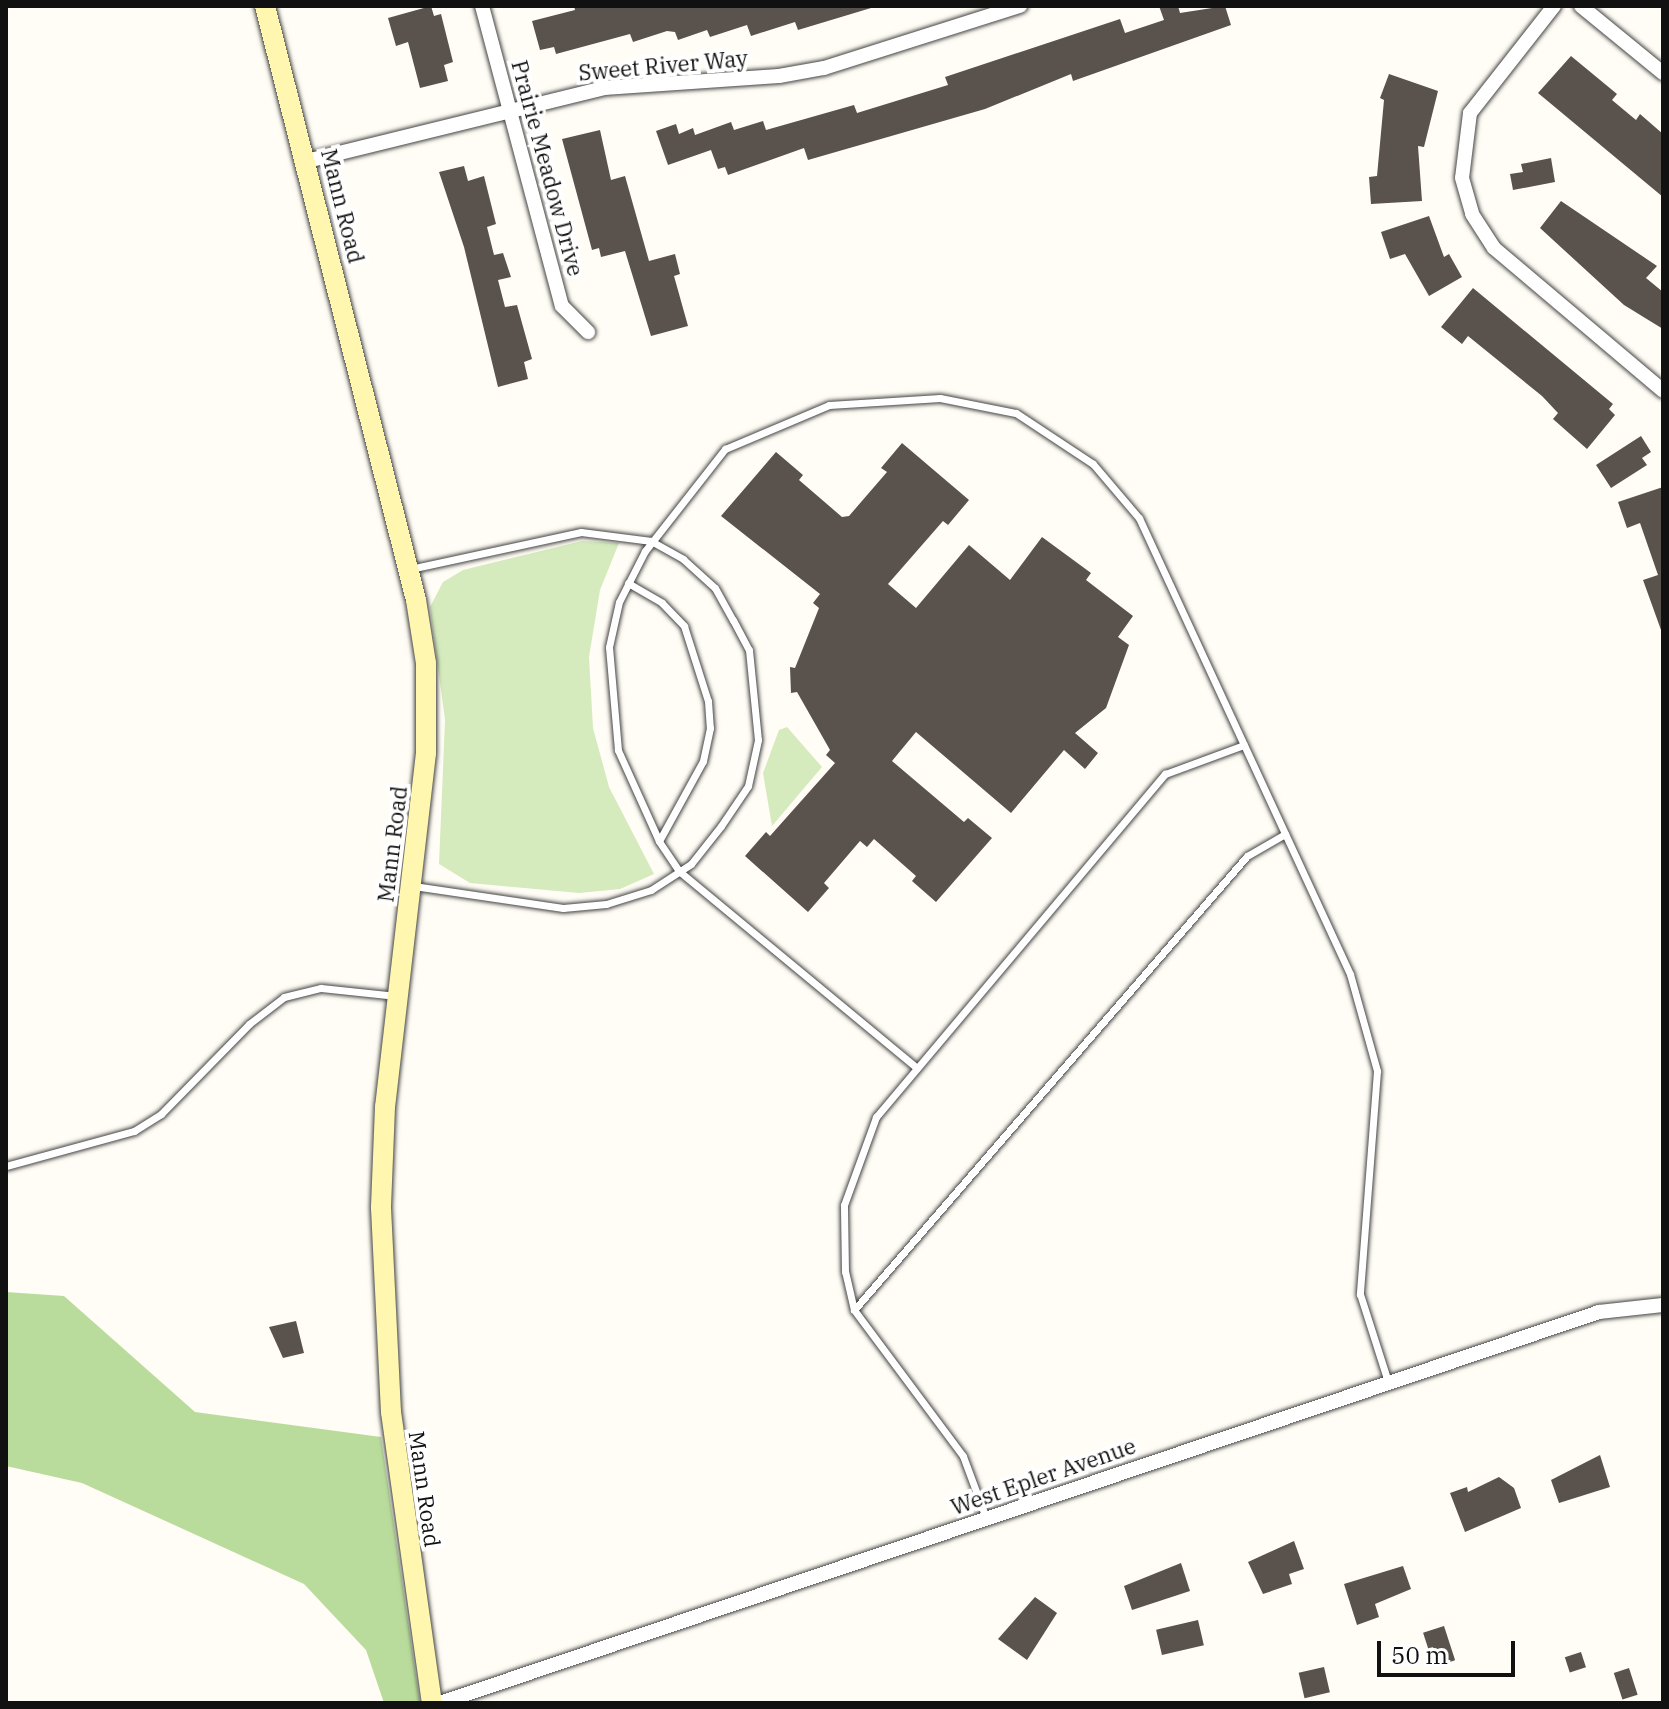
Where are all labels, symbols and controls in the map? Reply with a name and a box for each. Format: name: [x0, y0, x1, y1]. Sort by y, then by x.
street label: Sweet River Way: [577, 44, 749, 86]
street label: Prairie Meadow Drive: [506, 57, 590, 279]
street label: Mann Road: [316, 146, 370, 266]
street label: Mann Road: [372, 784, 412, 904]
street label: Mann Road: [404, 1429, 446, 1549]
street label: West Epler Avenue: [947, 1432, 1139, 1520]
scale bar: [1381, 1625, 1519, 1675]
text: 50 m: [1391, 1639, 1448, 1671]

